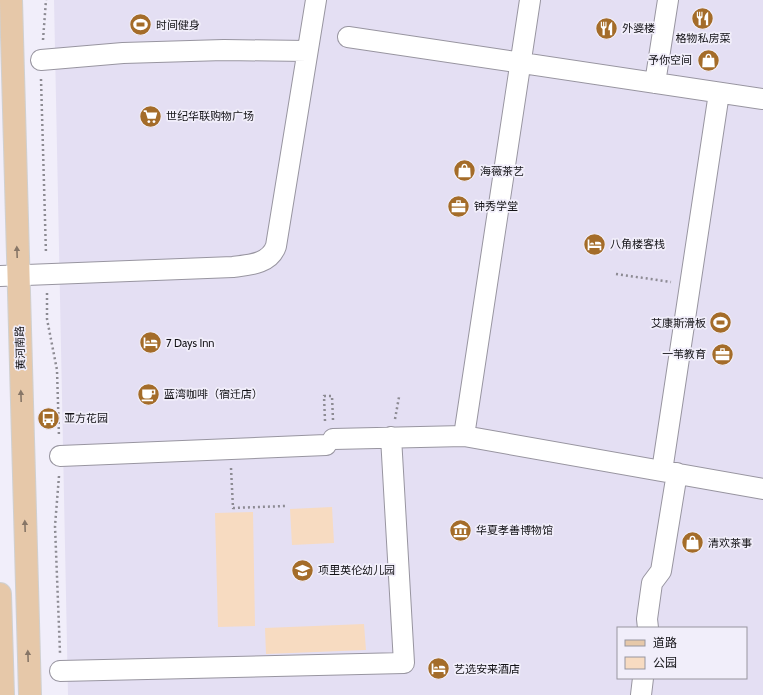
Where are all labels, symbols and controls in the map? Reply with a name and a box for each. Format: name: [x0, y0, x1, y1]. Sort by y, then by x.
restaurant icon: 格物私房菜: [690, 5, 716, 31]
sports icon: 时间健身: [128, 12, 154, 38]
restaurant icon: 外婆楼: [594, 15, 620, 41]
place label: 时间健身: [156, 18, 200, 32]
place label: 外婆楼: [622, 21, 655, 35]
place label: 格物私房菜: [676, 31, 731, 45]
shop icon: 予你空间: [695, 47, 721, 73]
place label: 予你空间: [648, 53, 692, 67]
supermarket icon: 世纪华联购物广场: [138, 103, 164, 129]
place label: 世纪华联购物广场: [166, 109, 254, 123]
shop icon: 海薇茶艺: [452, 158, 478, 184]
place label: 海薇茶艺: [480, 164, 524, 178]
office icon: 钟秀学堂: [445, 193, 471, 219]
place label: 钟秀学堂: [474, 199, 518, 213]
hotel icon: 八角楼客栈: [582, 231, 608, 257]
place label: 八角楼客栈: [610, 237, 665, 251]
one-way arrow: [13, 246, 20, 258]
sports icon: 艾康斯滑板: [708, 310, 734, 336]
place label: 艾康斯滑板: [651, 316, 706, 330]
street label: 黄河南路: [12, 326, 28, 370]
hotel icon: 7 Days Inn: [138, 330, 164, 356]
place label: 7 Days Inn: [166, 336, 215, 350]
office icon: 一苇教育: [709, 341, 735, 367]
place label: 一苇教育: [662, 347, 706, 361]
cafe icon: 蓝湾咖啡（宿迁店）: [136, 381, 162, 407]
place label: 蓝湾咖啡（宿迁店）: [164, 387, 263, 401]
one-way arrow: [18, 389, 24, 402]
bus stop icon: 亚方花园: [35, 405, 61, 431]
place label: 亚方花园: [64, 411, 108, 425]
museum icon: 华夏孝善博物馆: [448, 517, 474, 543]
one-way arrow: [21, 520, 28, 532]
place label: 华夏孝善博物馆: [476, 523, 553, 537]
shop icon: 清欢茶事: [680, 530, 706, 556]
place label: 清欢茶事: [708, 536, 752, 550]
school or university icon: 项里英伦幼儿园: [290, 557, 316, 583]
place label: 项里英伦幼儿园: [318, 563, 395, 577]
legend: [617, 627, 747, 679]
text: 道路: [653, 635, 677, 650]
one-way arrow: [25, 649, 31, 662]
text: 公园: [653, 655, 677, 670]
hotel icon: 艺选安来酒店: [426, 656, 452, 682]
place label: 艺选安来酒店: [454, 662, 520, 676]

